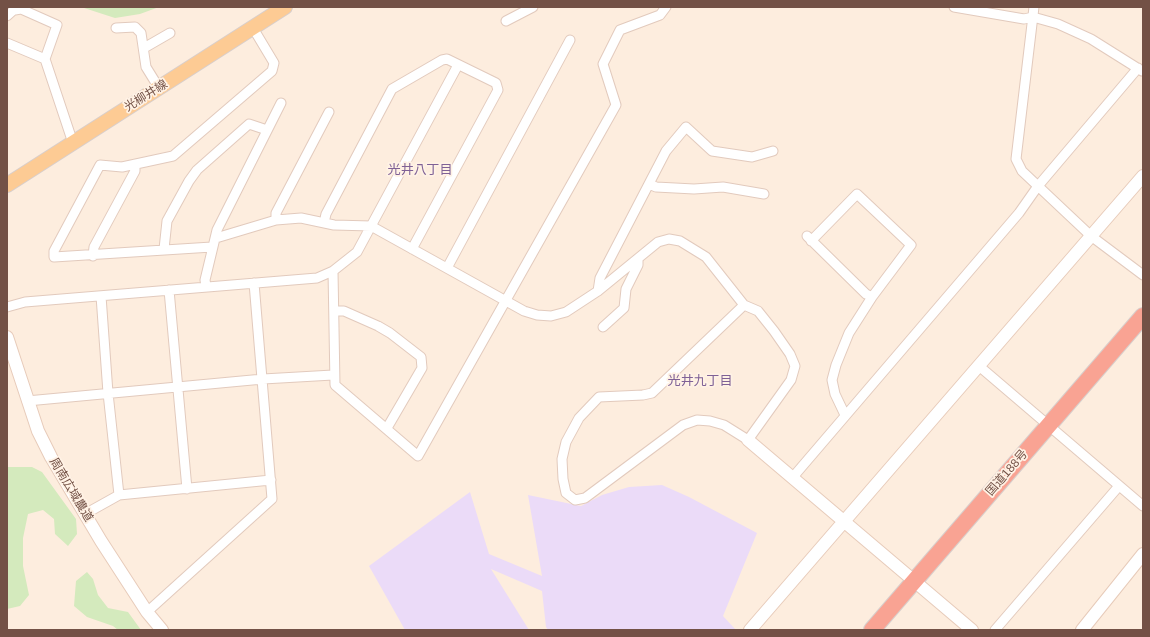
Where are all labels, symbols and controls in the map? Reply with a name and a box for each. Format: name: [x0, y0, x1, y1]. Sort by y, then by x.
street label: 光柳井線: [122, 77, 170, 115]
district label: 光井八丁目: [388, 162, 452, 178]
district label: 光井九丁目: [668, 373, 732, 389]
street label: 国道188号: [983, 447, 1031, 499]
street label: 周南広域農道: [46, 455, 96, 525]

